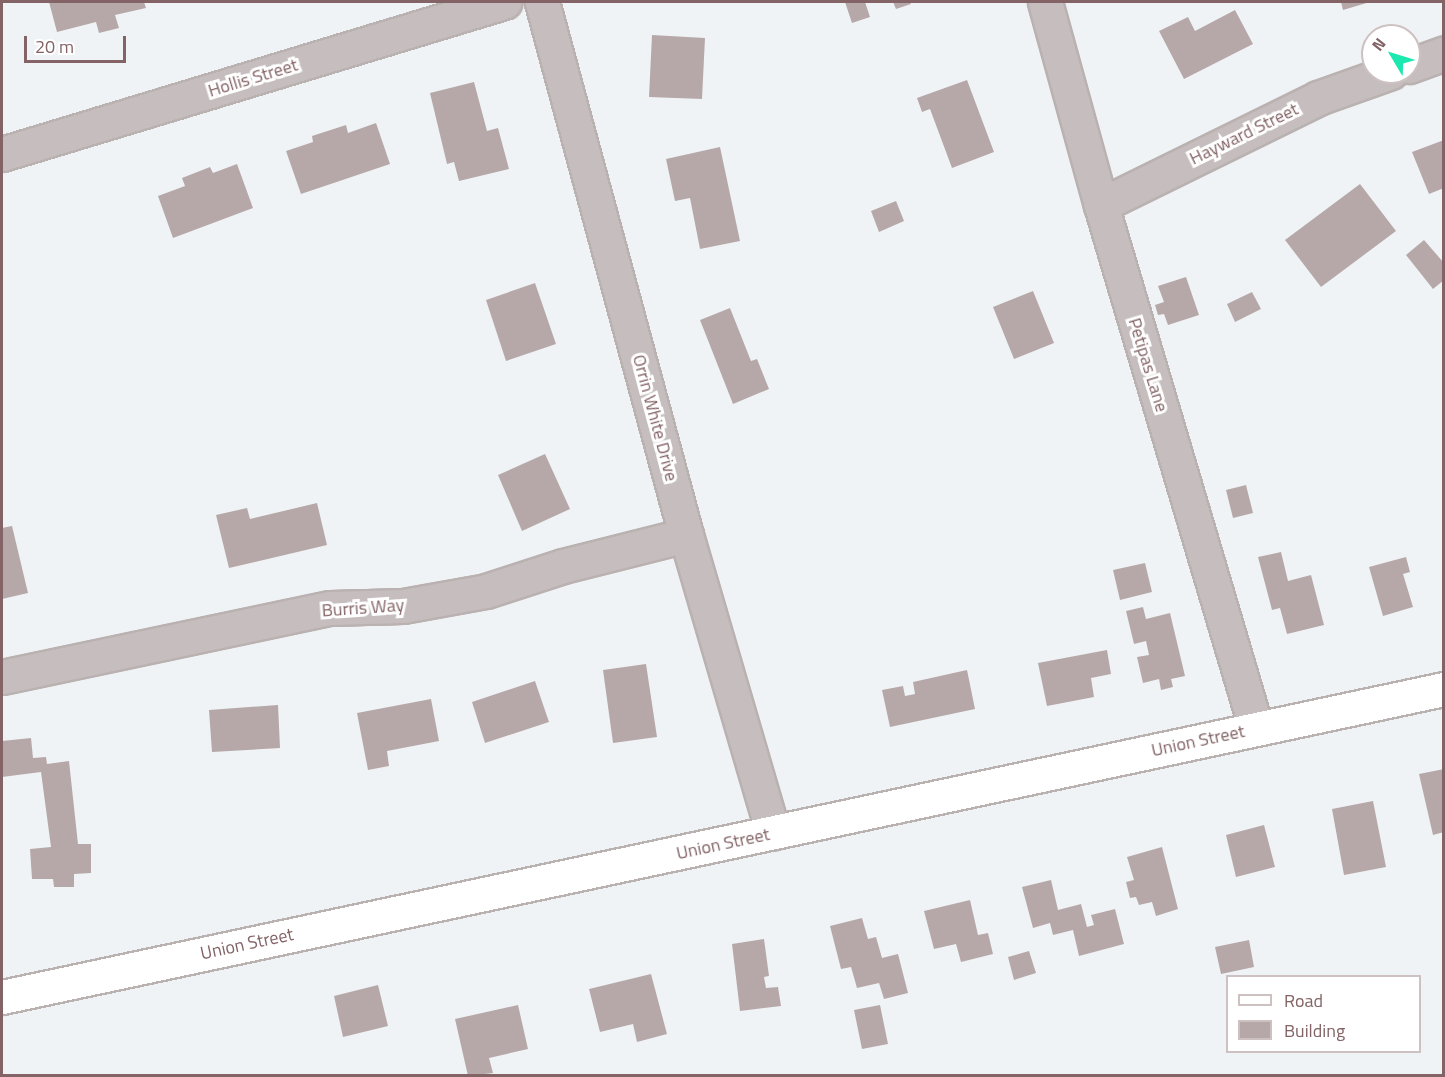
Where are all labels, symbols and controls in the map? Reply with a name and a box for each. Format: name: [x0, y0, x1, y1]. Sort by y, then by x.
scale bar: [27, 24, 129, 62]
north arrow: [1361, 24, 1421, 84]
text: N: [1366, 32, 1391, 56]
text: 20 m: [35, 33, 74, 60]
street label: Hollis Street: [206, 54, 300, 102]
street label: Hayward Street: [1186, 98, 1302, 170]
street label: Petipas Lane: [1123, 315, 1173, 415]
street label: Orrin White Drive: [628, 352, 682, 484]
street label: Burris Way: [321, 594, 405, 622]
street label: Union Street: [1149, 721, 1247, 761]
street label: Union Street: [674, 824, 772, 864]
street label: Union Street: [198, 924, 296, 964]
legend: [1226, 975, 1421, 1053]
text: Road: [1284, 987, 1323, 1014]
text: Building: [1284, 1017, 1345, 1044]

